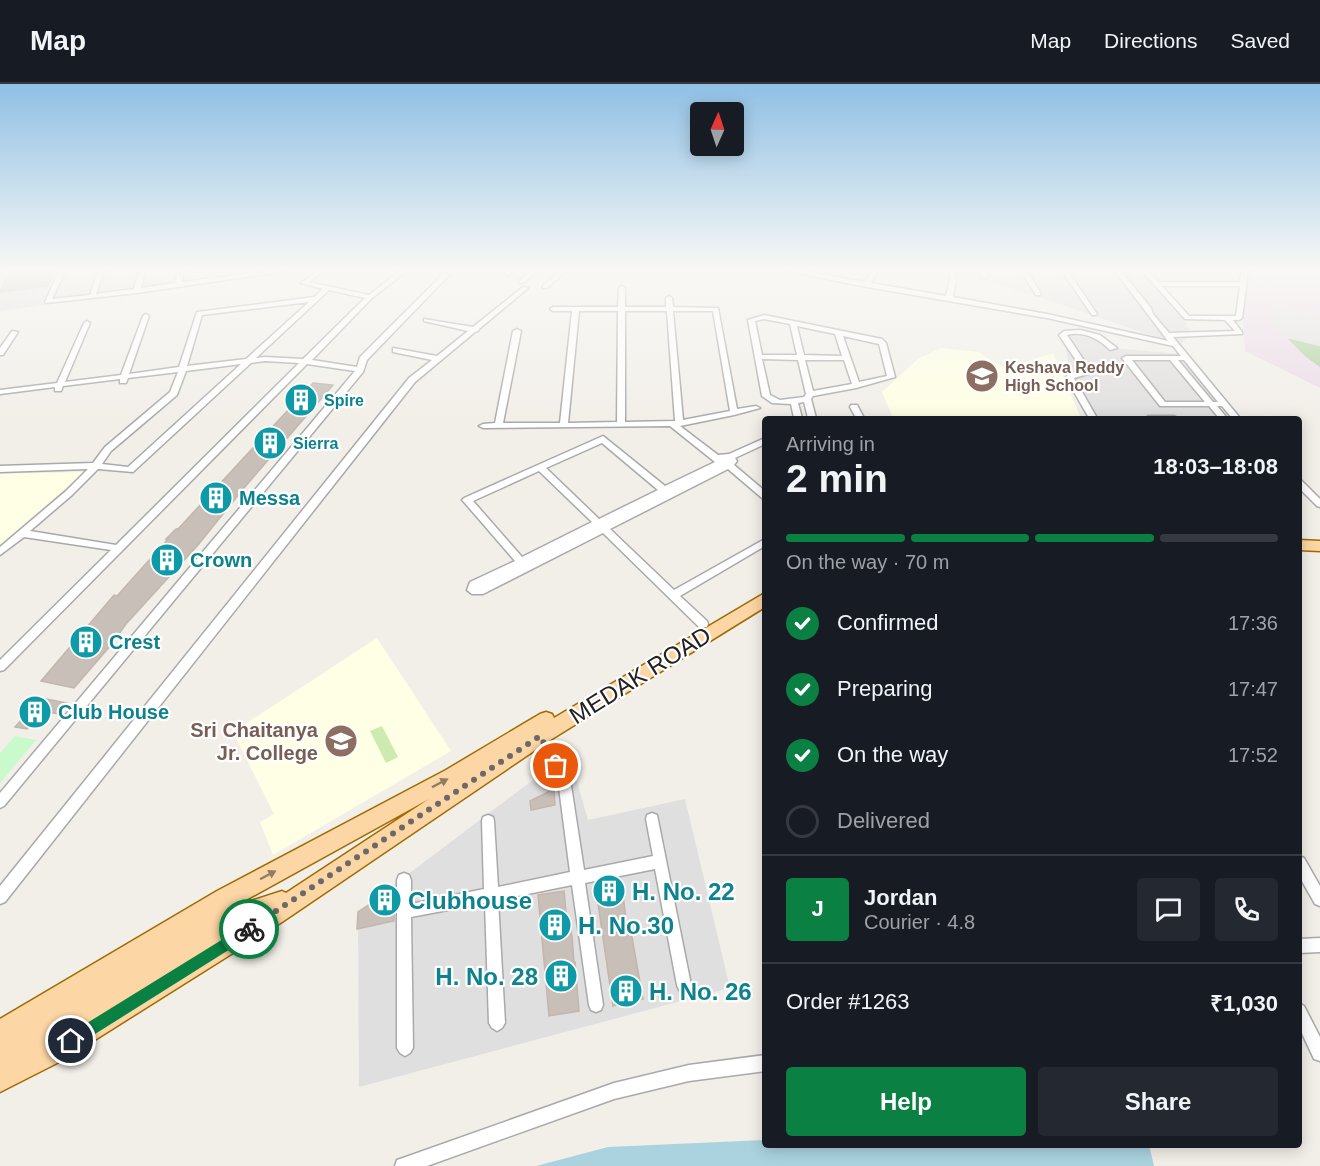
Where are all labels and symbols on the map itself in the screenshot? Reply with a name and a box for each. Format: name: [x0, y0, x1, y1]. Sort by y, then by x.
north arrow: [690, 102, 744, 156]
school or university icon: Keshava Reddy High School: [964, 358, 1000, 394]
place label: Keshava Reddy High School: [1005, 359, 1124, 394]
building icon: Spire: [283, 382, 319, 418]
place label: Spire: [324, 392, 364, 409]
building icon: Sierra: [252, 425, 288, 461]
place label: Sierra: [293, 435, 338, 452]
building icon: Messa: [198, 480, 234, 516]
place label: Messa: [239, 487, 301, 509]
building icon: Crown: [149, 542, 185, 578]
place label: Crown: [190, 549, 252, 571]
street label: MEDAK ROAD: [564, 621, 716, 729]
building icon: Crest: [68, 624, 104, 660]
place label: Crest: [109, 631, 160, 653]
building icon: Club House: [17, 694, 53, 730]
place label: Club House: [58, 701, 169, 723]
place label: Sri Chaitanya Jr. College: [190, 719, 319, 764]
school or university icon: Sri Chaitanya Jr. College: [323, 723, 359, 759]
pin: [530, 740, 581, 791]
one-way arrow: [432, 778, 449, 788]
one-way arrow: [260, 870, 277, 880]
building icon: H. No. 22: [591, 873, 627, 909]
place label: H. No. 22: [632, 878, 735, 905]
building icon: Clubhouse: [367, 882, 403, 918]
place label: Clubhouse: [408, 887, 532, 914]
courier: [219, 899, 279, 959]
building icon: H. No.30: [537, 907, 573, 943]
place label: H. No.30: [578, 912, 674, 939]
building icon: H. No. 28: [543, 958, 579, 994]
place label: H. No. 28: [435, 963, 538, 990]
building icon: H. No. 26: [608, 973, 644, 1009]
place label: H. No. 26: [649, 978, 752, 1005]
pin: [45, 1015, 96, 1066]

